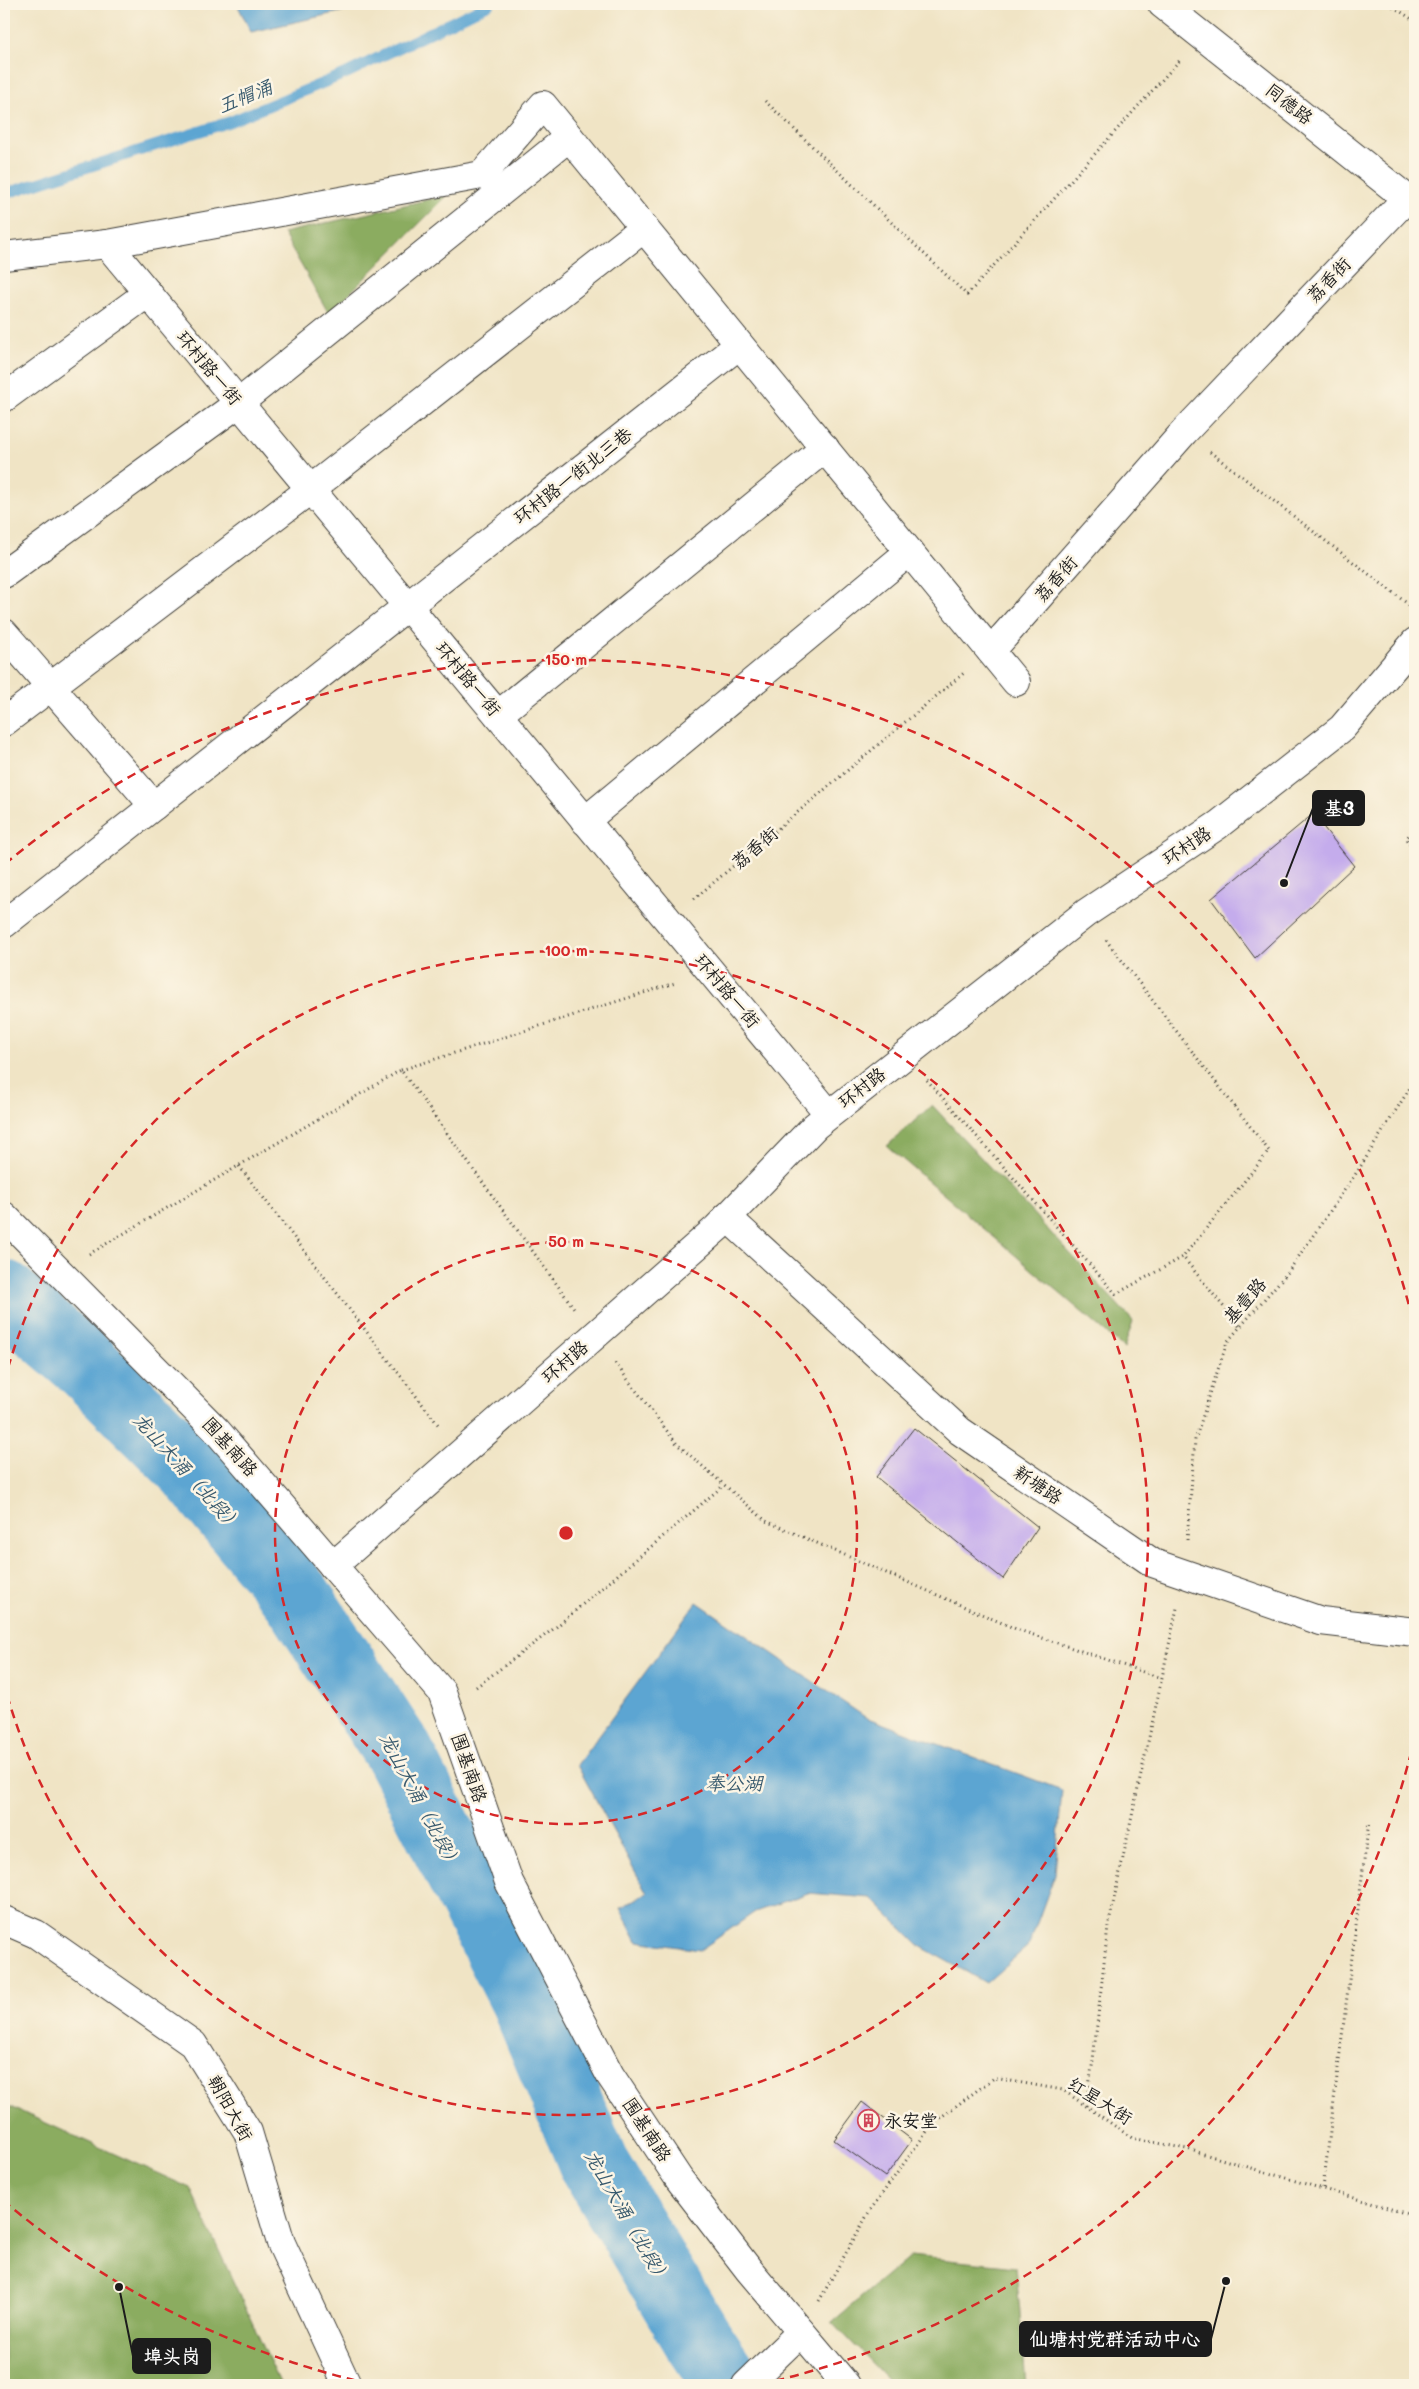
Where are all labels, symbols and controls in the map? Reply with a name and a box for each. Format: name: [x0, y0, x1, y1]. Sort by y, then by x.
water label: 五帽涌: [214, 73, 277, 118]
street label: 同德路: [1261, 77, 1318, 129]
street label: 荔香街: [1301, 252, 1356, 307]
street label: 环村路一街: [172, 325, 248, 410]
street label: 环村路一街北三巷: [508, 421, 637, 529]
street label: 荔香街: [1028, 550, 1082, 606]
street label: 环村路一街: [431, 636, 507, 721]
text: 150 m: [545, 649, 587, 669]
callout: 基3: [1313, 791, 1364, 825]
text: 基3: [1324, 795, 1354, 820]
street label: 环村路: [1157, 820, 1216, 870]
street label: 荔香街: [726, 821, 783, 874]
text: 100 m: [544, 940, 588, 960]
street label: 环村路一街: [690, 948, 766, 1033]
street label: 环村路: [833, 1061, 890, 1113]
text: 50 m: [548, 1231, 584, 1251]
street label: 基壹路: [1217, 1272, 1271, 1329]
street label: 环村路: [536, 1334, 593, 1388]
water label: 龙山大涌（北段）: [128, 1407, 249, 1537]
street label: 围基南路: [198, 1412, 264, 1481]
street label: 新塘路: [1009, 1459, 1068, 1509]
centre of rings: [557, 1524, 575, 1542]
water label: 龙山大涌（北段）: [375, 1728, 468, 1874]
street label: 围基南路: [447, 1730, 493, 1806]
water label: 奉公湖: [705, 1770, 764, 1795]
street label: 朝阳大街: [203, 2070, 259, 2145]
street label: 红星大街: [1064, 2071, 1137, 2129]
street label: 围基南路: [618, 2093, 678, 2166]
place label: 永安堂: [884, 2108, 938, 2132]
building icon: 永安堂: [856, 2109, 880, 2133]
water label: 龙山大涌（北段）: [580, 2145, 677, 2289]
callout: 仙塘村党群活动中心: [1020, 2322, 1211, 2356]
text: 仙塘村党群活动中心: [1029, 2326, 1201, 2351]
callout: 埠头岗: [133, 2339, 210, 2373]
text: 埠头岗: [143, 2343, 201, 2368]

